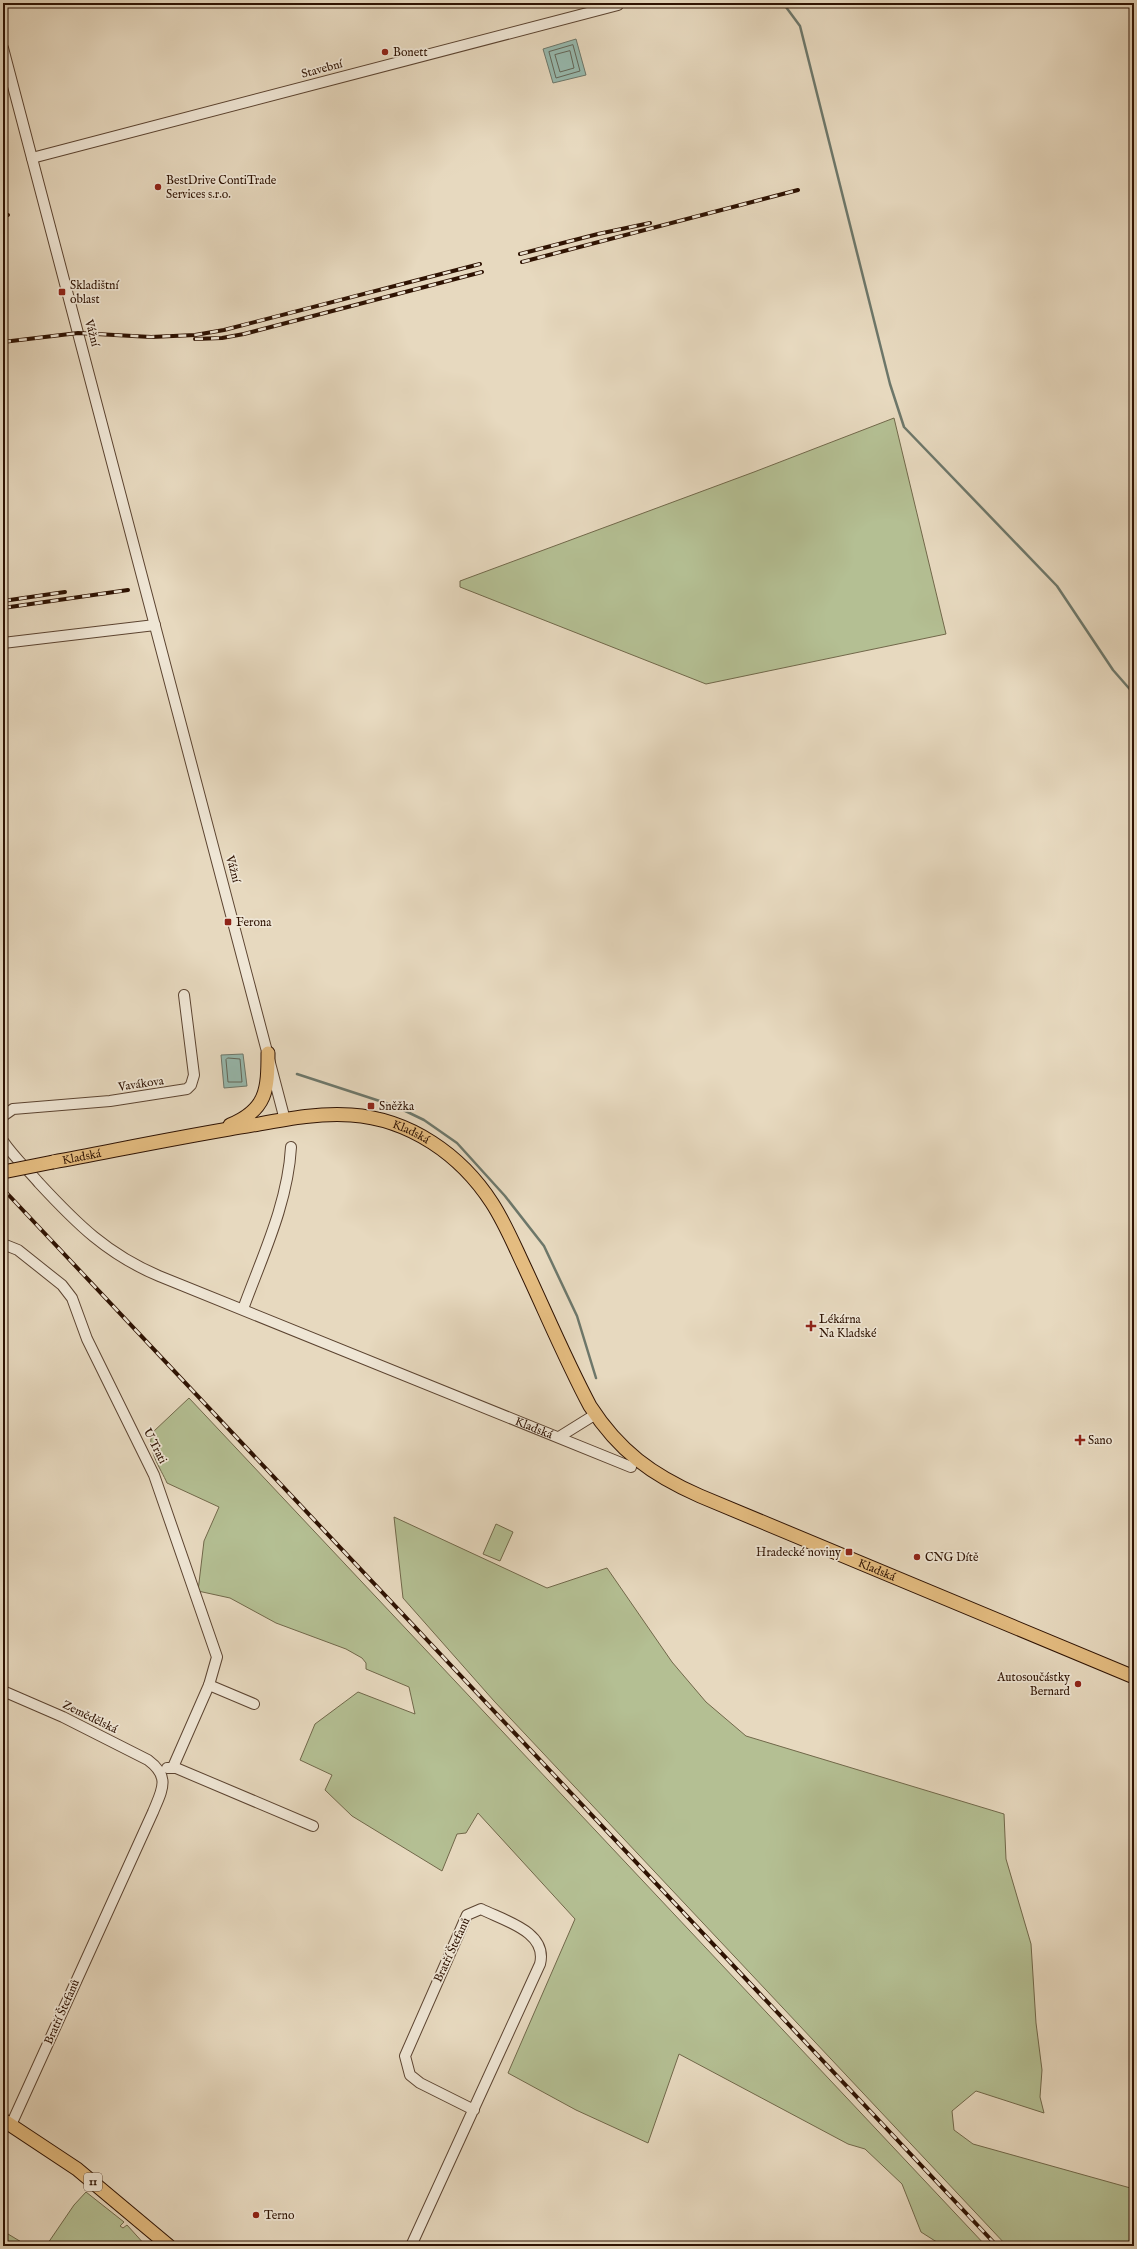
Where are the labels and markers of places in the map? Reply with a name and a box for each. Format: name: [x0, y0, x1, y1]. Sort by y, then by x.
place label: Bonett: [393, 45, 428, 60]
marker: Bonett: [380, 47, 390, 57]
place label: BestDrive ContiTrade Services s.r.o.: [166, 173, 277, 202]
marker: BestDrive ContiTrade Services s.r.o.: [153, 182, 163, 192]
place label: Skladištní oblast: [70, 278, 119, 307]
marker: Skladištní oblast: [57, 287, 67, 297]
place label: Ferona: [236, 915, 272, 930]
marker: Ferona: [223, 917, 233, 927]
place label: Sněžka: [379, 1099, 415, 1114]
marker: Sněžka: [366, 1101, 376, 1111]
place label: Lékárna Na Kladské: [819, 1312, 877, 1341]
marker: Lékárna Na Kladské: [806, 1321, 816, 1331]
place label: Sano: [1088, 1433, 1113, 1448]
marker: Sano: [1075, 1435, 1085, 1445]
place label: Hradecké noviny: [756, 1545, 841, 1560]
marker: Hradecké noviny: [844, 1547, 854, 1557]
place label: CNG Dítě: [925, 1550, 979, 1565]
marker: CNG Dítě: [912, 1552, 922, 1562]
place label: Autosoučástky Bernard: [996, 1670, 1071, 1699]
marker: Autosoučástky Bernard: [1073, 1679, 1083, 1689]
place label: Terno: [264, 2208, 295, 2223]
marker: Terno: [251, 2210, 261, 2220]

